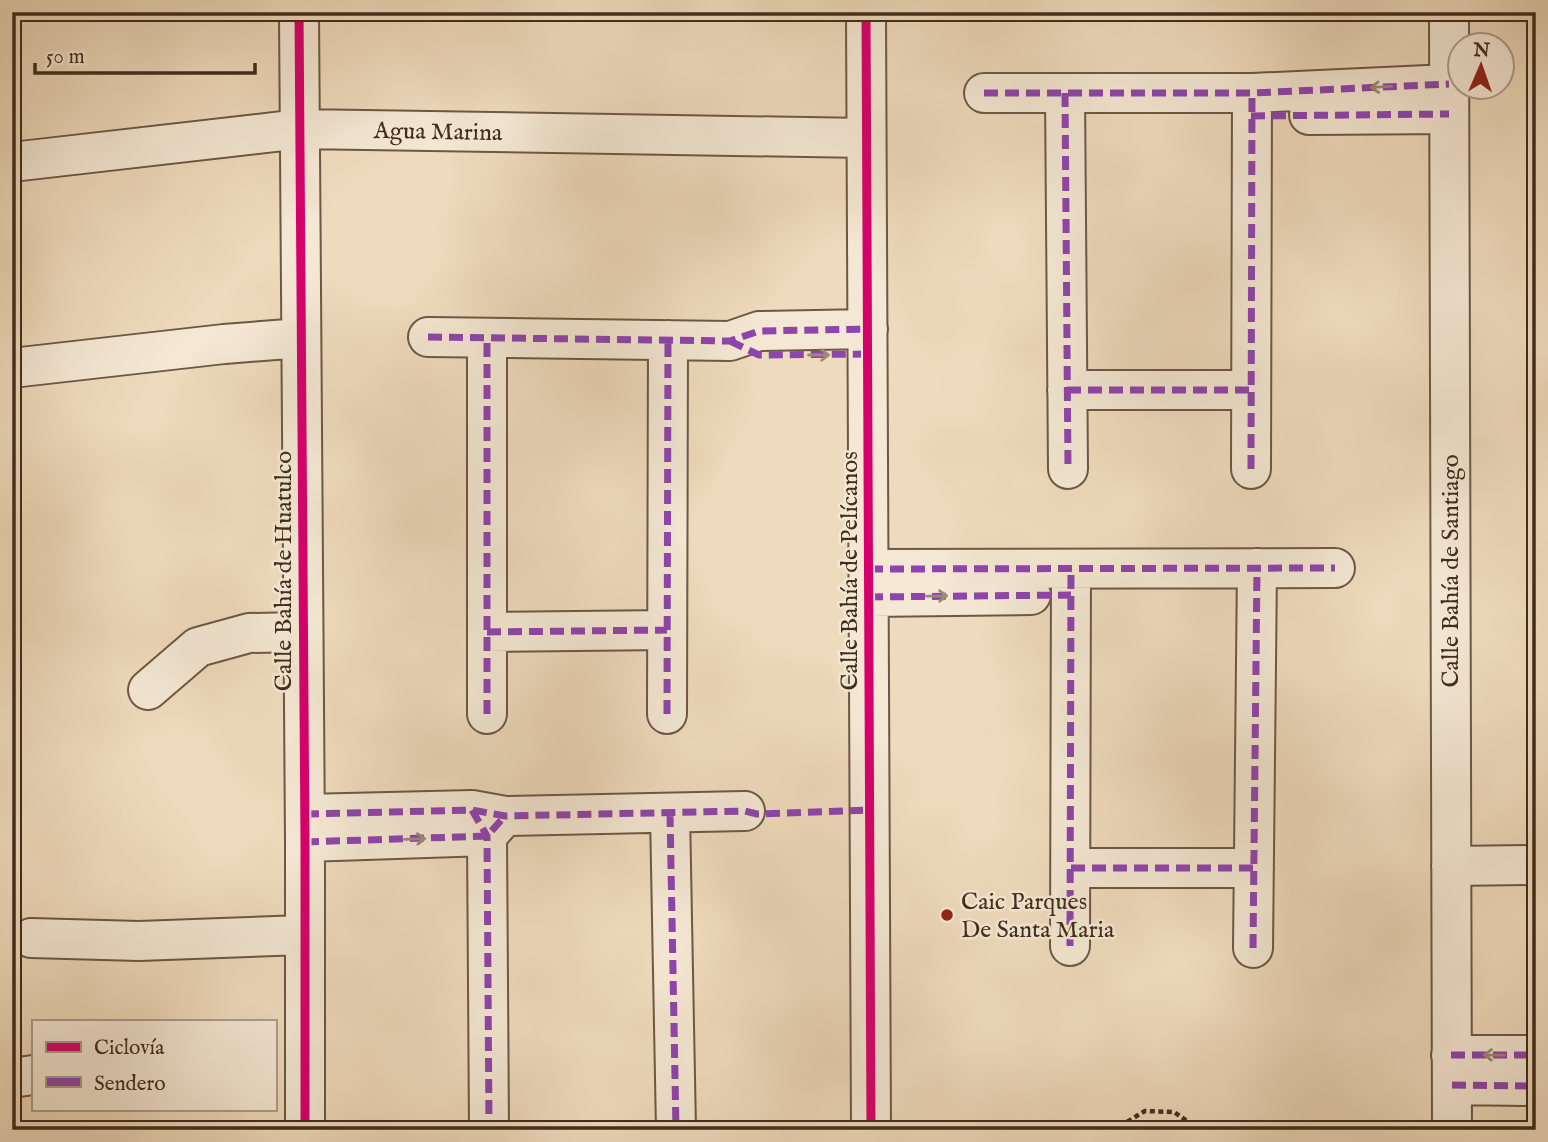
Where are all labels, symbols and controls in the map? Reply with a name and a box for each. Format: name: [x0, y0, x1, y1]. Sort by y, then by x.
scale bar: [35, 32, 256, 76]
north arrow: [1446, 32, 1516, 102]
text: N: [1472, 39, 1491, 63]
text: 50 m: [46, 44, 85, 71]
one-way arrow: [1370, 80, 1393, 93]
street label: Agua Marina: [372, 116, 503, 149]
one-way arrow: [807, 348, 830, 361]
street label: Calle Bahía de Huatulco: [269, 451, 300, 691]
street label: Calle Bahía de Pelícanos: [835, 451, 866, 691]
street label: Calle Bahía de Santiago: [1436, 454, 1467, 688]
one-way arrow: [925, 590, 948, 603]
one-way arrow: [403, 832, 426, 845]
place label: Caic Parques De Santa Maria: [961, 887, 1115, 946]
marker: Caic Parques De Santa Maria: [939, 907, 955, 923]
legend: [32, 1020, 276, 1110]
text: Ciclovía: [94, 1035, 165, 1062]
one-way arrow: [1482, 1048, 1505, 1062]
text: Sendero: [94, 1071, 165, 1098]

